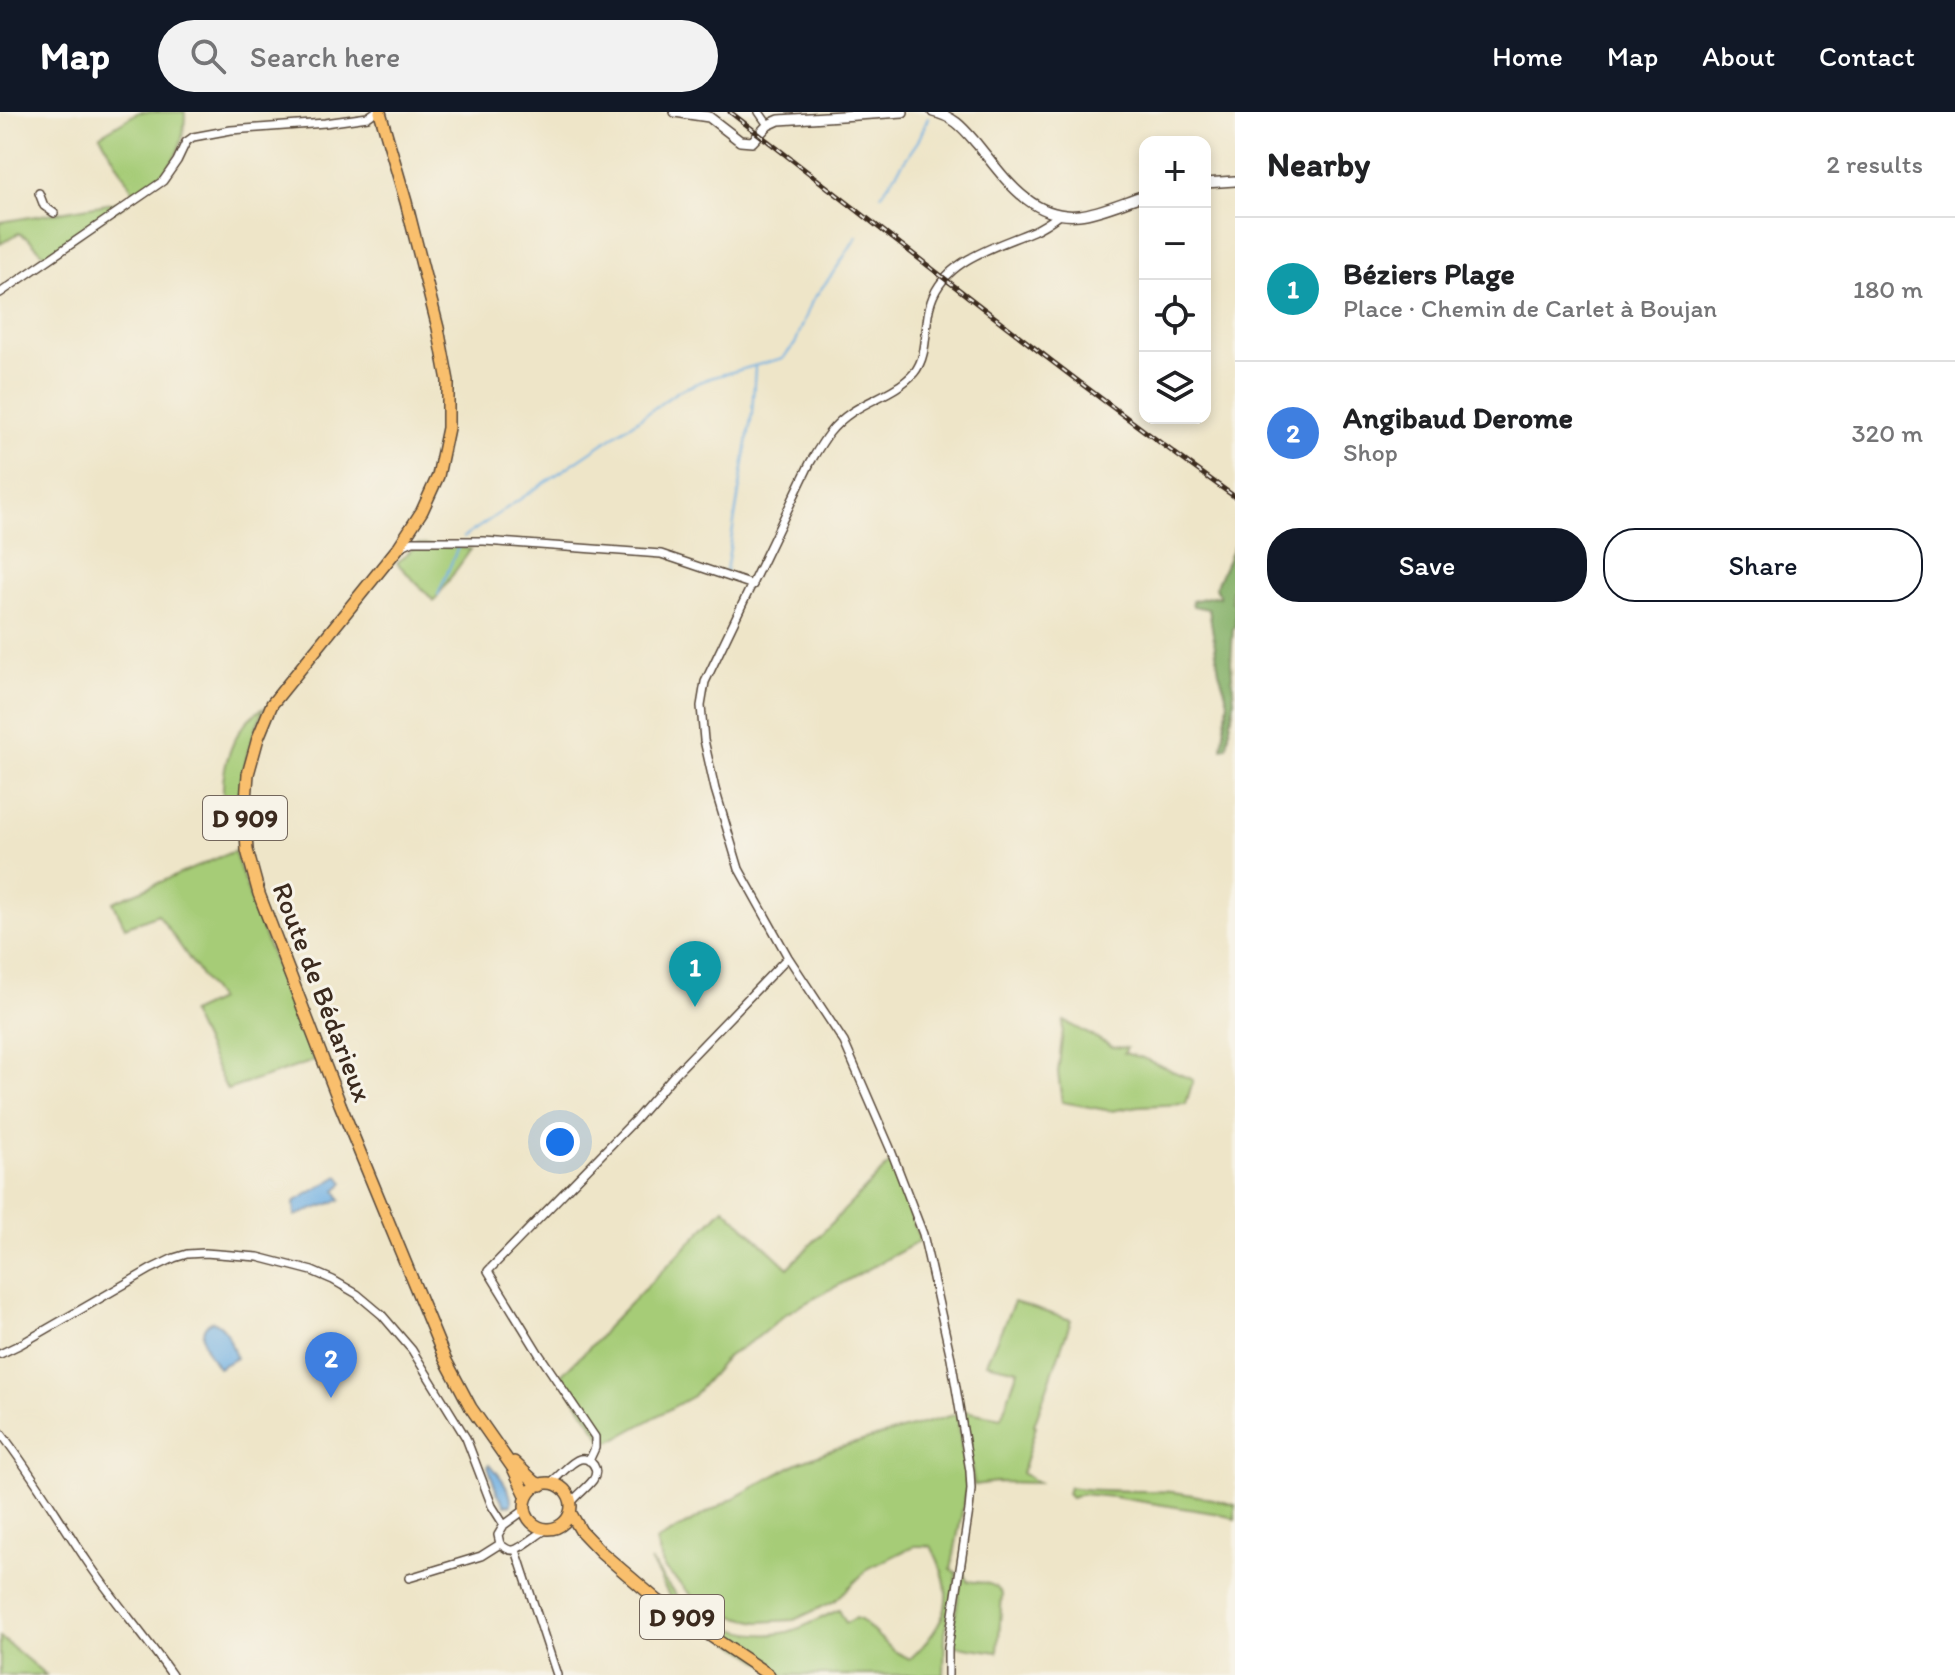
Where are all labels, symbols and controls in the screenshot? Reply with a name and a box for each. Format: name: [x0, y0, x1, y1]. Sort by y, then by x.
search box: [158, 20, 718, 92]
text: Map: [40, 33, 110, 79]
icon: search: [186, 34, 230, 78]
text: Search here: [250, 38, 400, 75]
text: Home: [1492, 39, 1563, 73]
text: Map: [1607, 39, 1658, 73]
text: About: [1702, 39, 1775, 73]
text: Contact: [1819, 39, 1915, 73]
map controls: [1139, 136, 1211, 424]
button: +: [1139, 136, 1211, 208]
text: Nearby: [1267, 144, 1370, 185]
text: 2 results: [1826, 148, 1923, 180]
button: −: [1139, 208, 1211, 280]
text: Béziers Plage: [1343, 255, 1515, 292]
text: 1: [1287, 273, 1299, 305]
text: 180 m: [1853, 273, 1923, 305]
button: locate: [1139, 280, 1211, 352]
text: Place · Chemin de Carlet à Boujan: [1343, 292, 1717, 324]
button: layers: [1139, 352, 1211, 424]
text: Angibaud Derome: [1343, 399, 1573, 436]
text: 2: [1286, 417, 1300, 449]
text: 320 m: [1851, 417, 1923, 449]
text: Shop: [1343, 436, 1398, 468]
button: Save: [1267, 528, 1587, 602]
button: Share: [1603, 528, 1923, 602]
road number: D 909: [203, 796, 287, 840]
street label: Route de Bédarieux: [266, 878, 380, 1106]
pin: 1: [669, 941, 721, 1007]
your location: [540, 1122, 580, 1162]
pin: 2: [305, 1332, 357, 1398]
road number: D 909: [640, 1595, 724, 1639]

